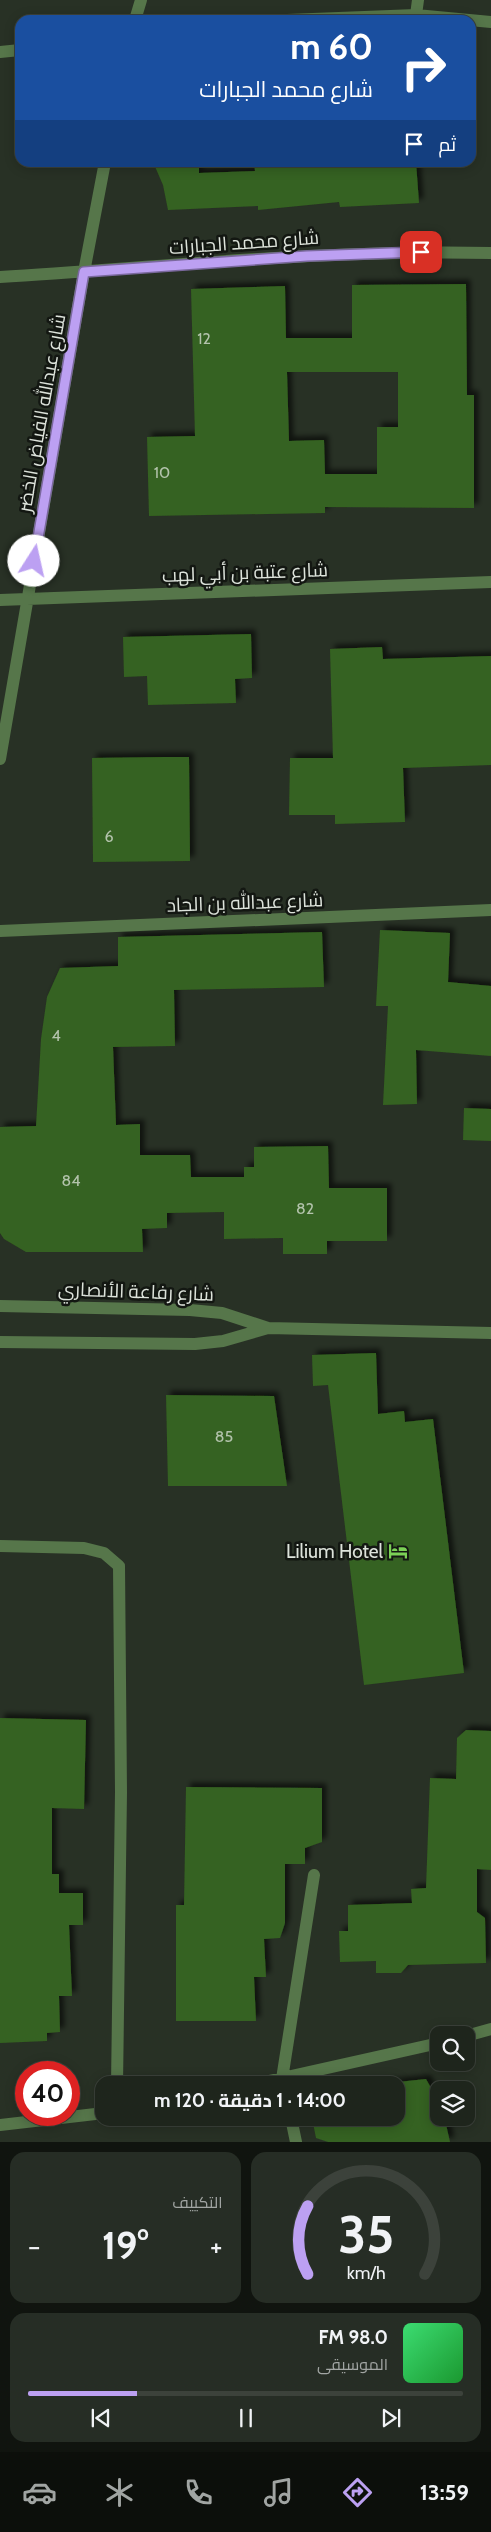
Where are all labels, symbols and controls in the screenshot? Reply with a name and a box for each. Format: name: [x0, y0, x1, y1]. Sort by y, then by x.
text: 60 m: [290, 25, 373, 68]
icon: right: [391, 35, 456, 100]
text: شارع محمد الجبارات: [199, 76, 373, 103]
icon: arrive: [400, 130, 428, 158]
text: ثم: [438, 133, 456, 156]
street label: شارع محمد الجبارات: [168, 226, 320, 261]
pin: [400, 231, 442, 273]
icon: arrive: [407, 238, 435, 266]
street label: شارع عبدالله الفياض الخضر: [12, 312, 72, 515]
house number: 12: [197, 329, 211, 348]
house number: 10: [154, 463, 170, 482]
position arrow: [7, 534, 59, 586]
street label: شارع عتبة بن أبي لهب: [162, 558, 328, 590]
house number: 6: [104, 827, 114, 846]
street label: شارع عبدالله بن الجاد: [166, 887, 324, 919]
house number: 4: [51, 1026, 61, 1045]
house number: 84: [62, 1171, 80, 1190]
house number: 82: [296, 1199, 314, 1218]
street label: شارع رفاعة الأنصاري: [58, 1277, 214, 1309]
house number: 85: [215, 1427, 233, 1446]
place label: Lilium Hotel: [286, 1540, 384, 1563]
hotel icon: Lilium Hotel: [387, 1540, 409, 1562]
map controls: [430, 2026, 475, 2126]
button: search: [430, 2026, 475, 2071]
speed limit sign: 40: [15, 2061, 80, 2126]
button: layers: [430, 2081, 475, 2126]
text: 14:00 · 1 دقيقة · 120 m: [154, 2089, 346, 2112]
text: التكييف: [172, 2193, 223, 2212]
text: 35: [338, 2203, 394, 2266]
text: 19°: [102, 2222, 148, 2269]
text: −: [28, 2229, 40, 2263]
text: +: [210, 2229, 223, 2263]
text: km/h: [346, 2262, 385, 2283]
text: 98.0 FM: [319, 2326, 388, 2349]
text: الموسيقى: [317, 2355, 388, 2374]
icon: previous: [87, 2404, 115, 2432]
icon: pause: [232, 2404, 260, 2432]
icon: next: [377, 2404, 405, 2432]
icon: car: [22, 2475, 57, 2510]
icon: climate: [102, 2475, 137, 2510]
icon: phone: [181, 2475, 216, 2510]
icon: music: [261, 2475, 296, 2510]
icon: directions: [340, 2475, 375, 2510]
text: 13:59: [420, 2479, 469, 2506]

